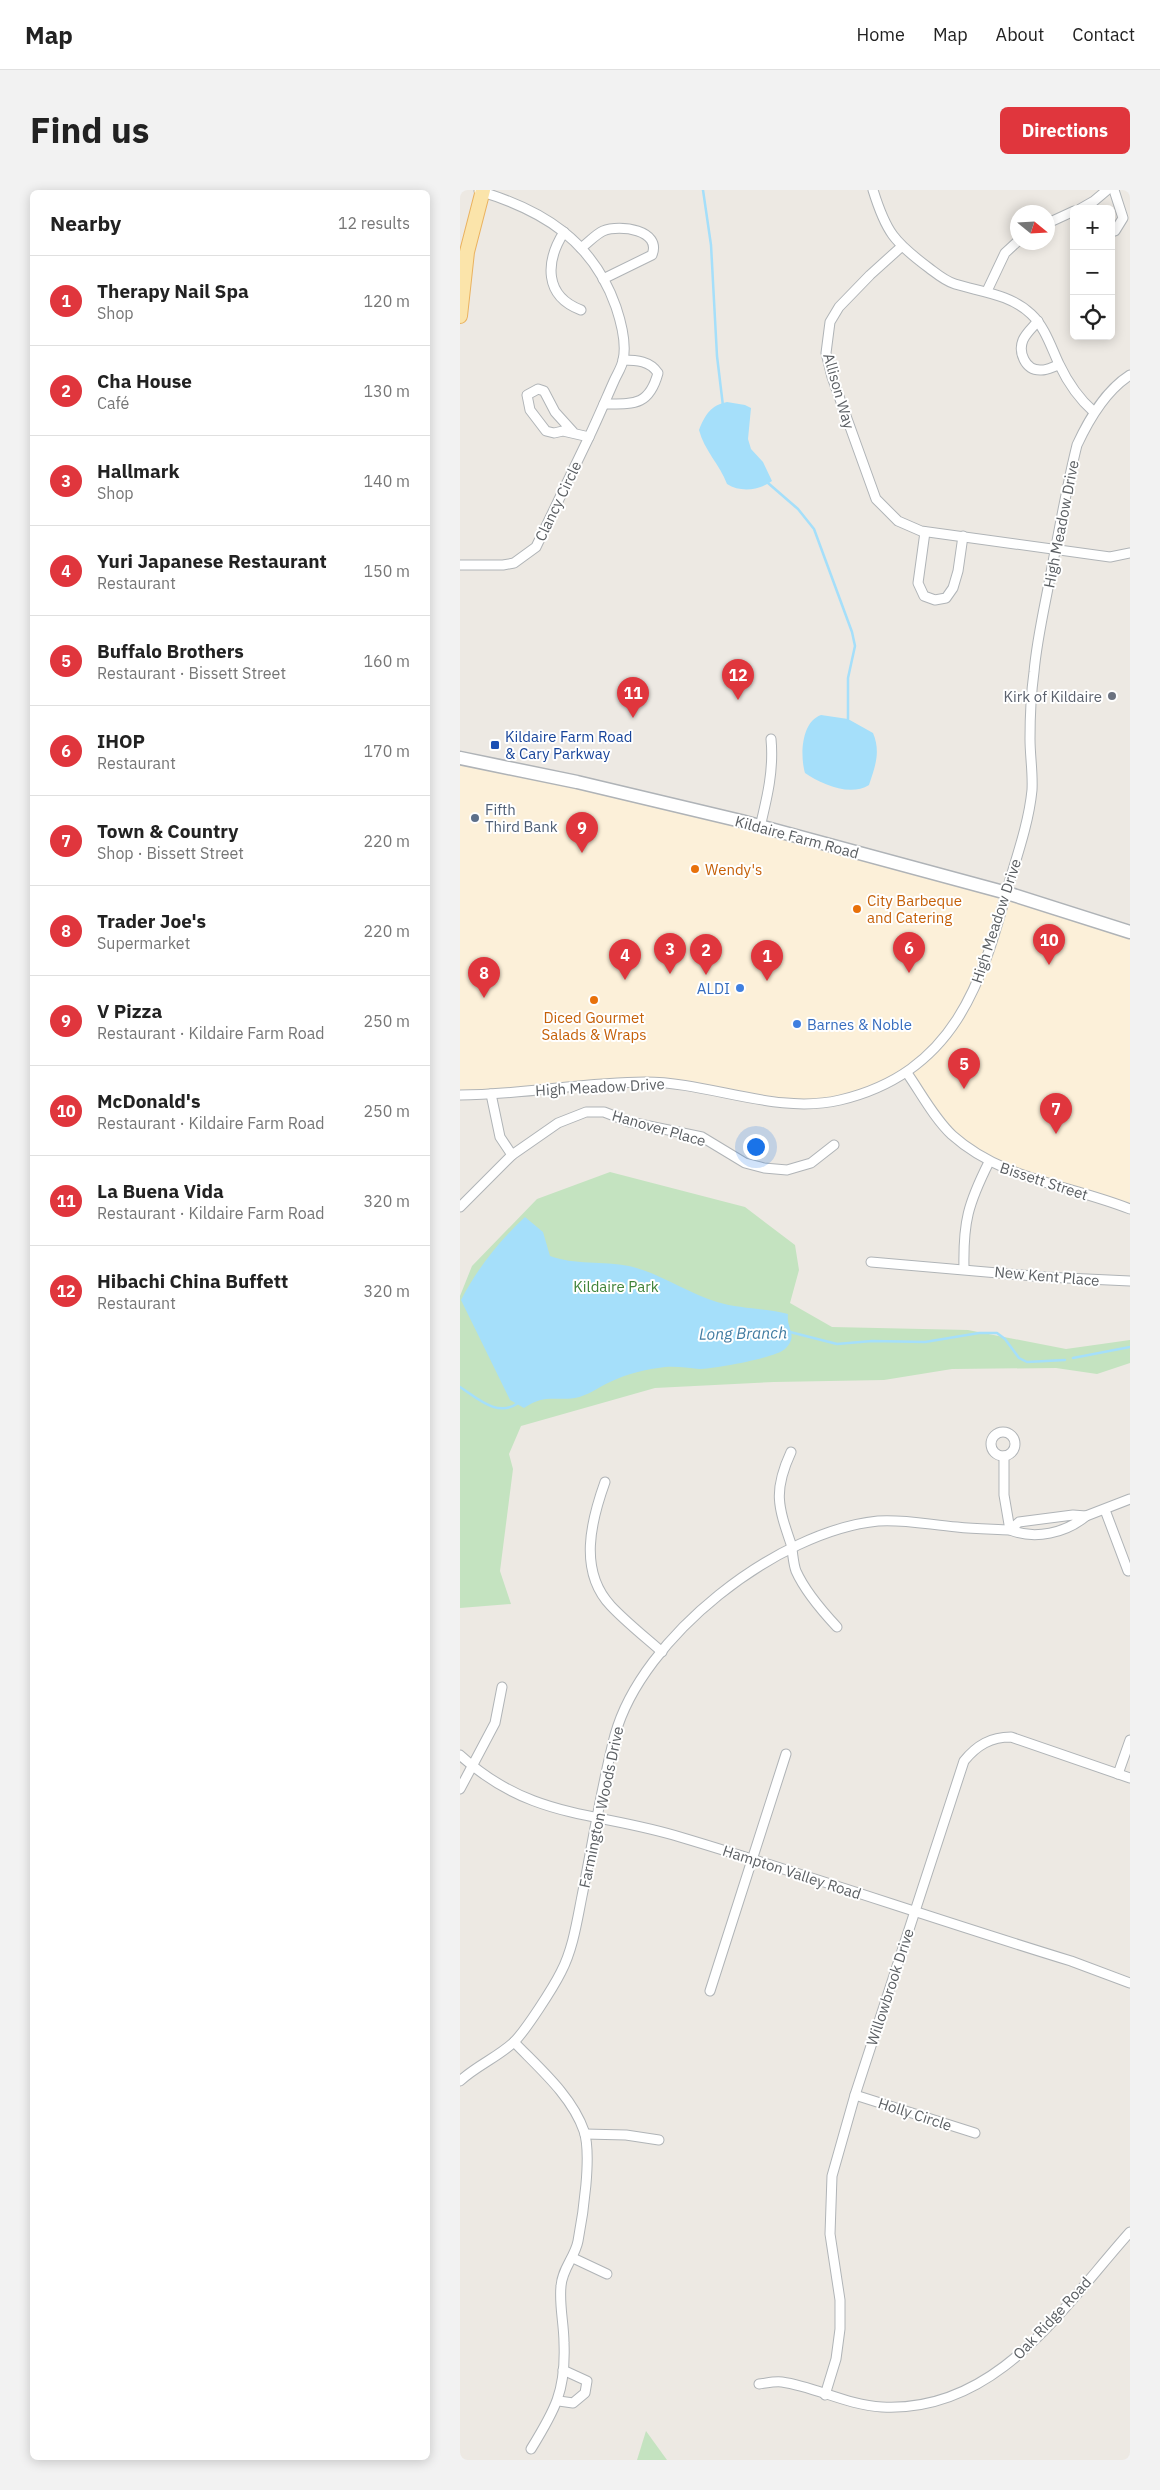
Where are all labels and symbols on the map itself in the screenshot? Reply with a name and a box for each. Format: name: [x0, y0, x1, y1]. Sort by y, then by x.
north arrow: [1010, 205, 1055, 250]
street label: Allison Way: [819, 351, 859, 432]
street label: Clancy Circle: [530, 458, 586, 544]
street label: High Meadow Drive: [1039, 459, 1083, 589]
pin: 12: [722, 659, 754, 700]
pin: 11: [617, 677, 649, 718]
place label: Kirk of Kildaire: [1004, 687, 1102, 706]
marker: Kirk of Kildaire: [1106, 690, 1118, 702]
place label: Kildaire Farm Road & Cary Parkway: [505, 727, 632, 763]
marker: Kildaire Farm Road & Cary Parkway: [489, 739, 501, 751]
place label: Fifth Third Bank: [485, 800, 558, 836]
street label: Kildaire Farm Road: [733, 811, 861, 863]
marker: Fifth Third Bank: [469, 812, 481, 824]
pin: 9: [566, 812, 598, 853]
street label: High Meadow Drive: [967, 856, 1025, 986]
place label: Wendy's: [705, 860, 762, 879]
marker: Wendy's: [689, 863, 701, 875]
place label: City Barbeque and Catering: [867, 891, 962, 927]
marker: City Barbeque and Catering: [851, 903, 863, 915]
pin: 10: [1033, 924, 1065, 965]
pin: 6: [893, 932, 925, 973]
pin: 3: [654, 933, 686, 974]
pin: 2: [690, 934, 722, 975]
pin: 4: [609, 939, 641, 980]
pin: 1: [751, 940, 783, 981]
pin: 8: [468, 957, 500, 998]
place label: ALDI: [697, 979, 730, 998]
marker: ALDI: [734, 982, 746, 994]
marker: Diced Gourmet Salads & Wraps: [588, 994, 600, 1006]
place label: Diced Gourmet Salads & Wraps: [542, 1008, 647, 1044]
place label: Barnes & Noble: [807, 1015, 912, 1034]
marker: Barnes & Noble: [791, 1018, 803, 1030]
pin: 5: [948, 1048, 980, 1089]
street label: High Meadow Drive: [535, 1074, 665, 1100]
pin: 7: [1040, 1093, 1072, 1134]
street label: Hanover Place: [610, 1106, 708, 1150]
your location: [743, 1134, 769, 1160]
street label: Bissett Street: [998, 1158, 1090, 1204]
street label: New Kent Place: [994, 1262, 1100, 1290]
park label: Kildaire Park: [573, 1277, 659, 1296]
water label: Long Branch: [699, 1322, 787, 1344]
street label: Farmington Woods Drive: [575, 1725, 627, 1889]
street label: Hampton Valley Road: [720, 1841, 864, 1903]
street label: Willowbrook Drive: [862, 1926, 918, 2048]
street label: Holly Circle: [876, 2093, 954, 2135]
street label: Oak Ridge Road: [1009, 2273, 1095, 2363]

